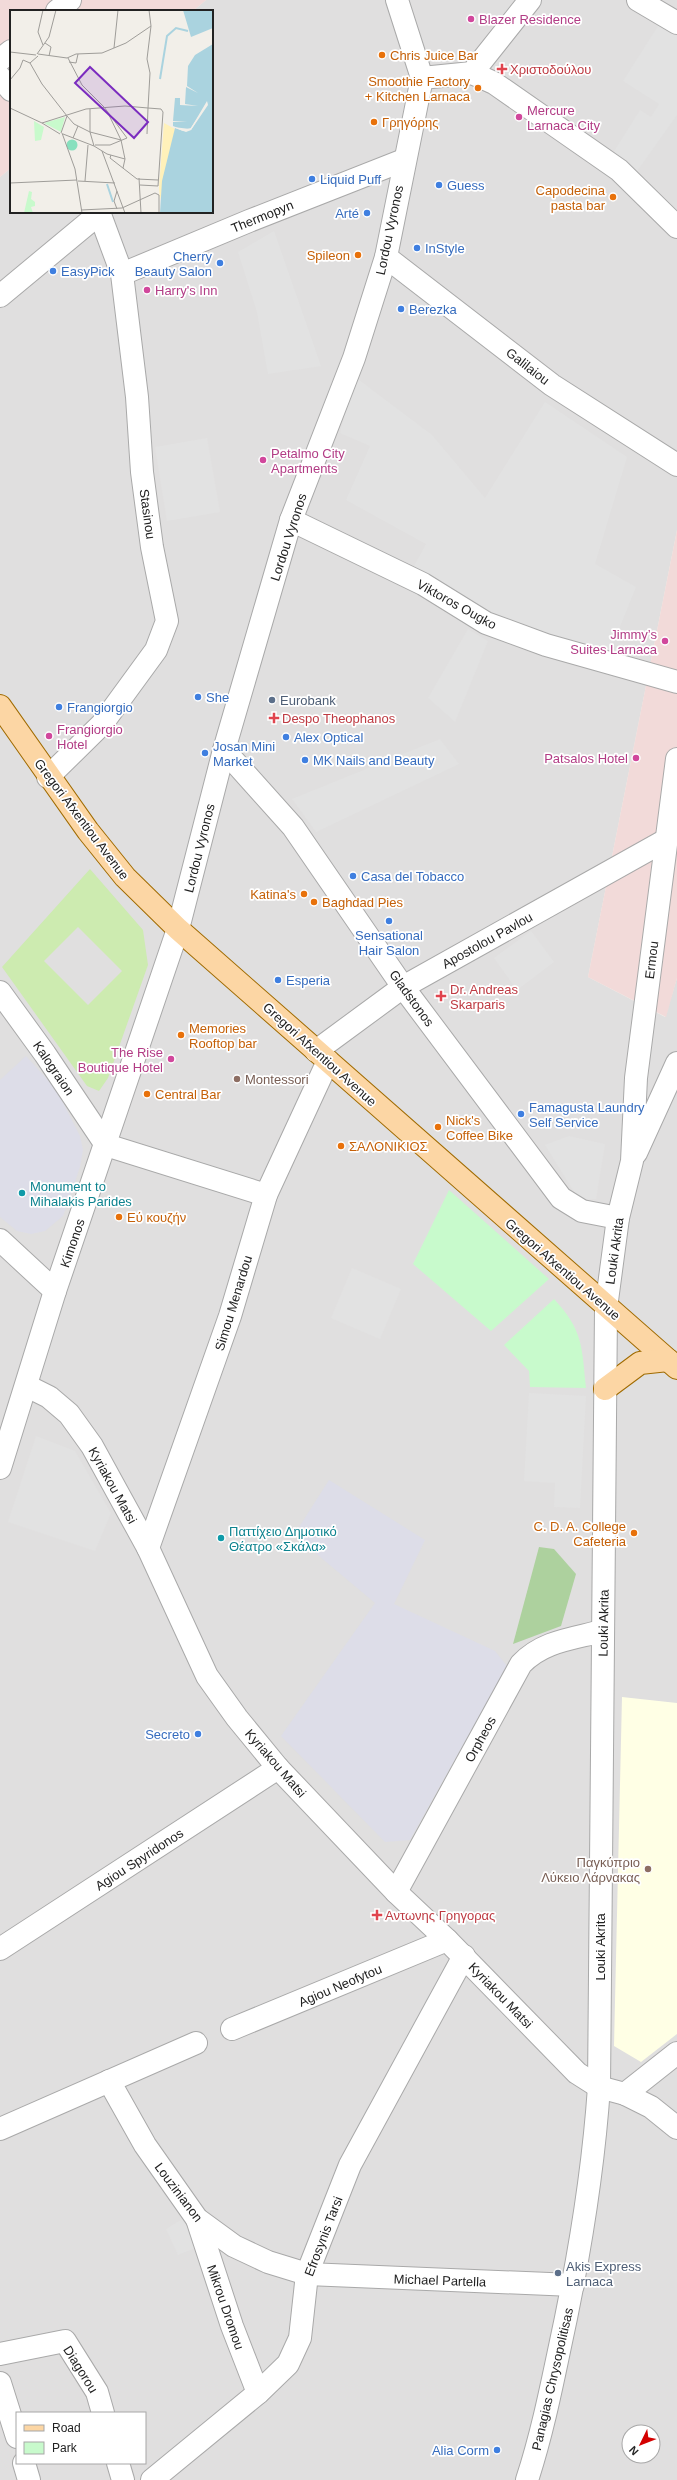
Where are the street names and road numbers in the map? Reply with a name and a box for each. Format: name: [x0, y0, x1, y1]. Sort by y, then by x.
street label: Lordou Vyronos: [373, 183, 406, 276]
street label: Thermopyn: [229, 197, 295, 236]
street label: Galilaiou: [503, 345, 552, 388]
street label: Stasinou: [137, 488, 158, 540]
street label: Lordou Vyronos: [267, 491, 310, 583]
street label: Viktoros Ougko: [414, 576, 499, 632]
street label: Gregori Afxentiou Avenue: [31, 756, 132, 883]
street label: Lordou Vyronos: [181, 802, 218, 894]
street label: Apostolou Pavlou: [439, 909, 535, 972]
street label: Ermou: [642, 940, 661, 980]
street label: Gladstonos: [386, 967, 437, 1030]
street label: Gregori Afxentiou Avenue: [260, 1000, 379, 1109]
street label: Kalograion: [30, 1038, 77, 1098]
street label: Gregori Afxentiou Avenue: [502, 1215, 623, 1323]
street label: Kimonos: [57, 1216, 88, 1270]
street label: Louki Akrita: [602, 1216, 627, 1285]
street label: Simou Menardou: [212, 1254, 255, 1353]
street label: Kyriakou Matsi: [85, 1444, 140, 1526]
street label: Louki Akrita: [595, 1589, 612, 1657]
street label: Orpheos: [462, 1713, 499, 1765]
street label: Kyriakou Matsi: [242, 1726, 309, 1801]
street label: Agiou Spyridonos: [92, 1825, 187, 1893]
street label: Louki Akrita: [593, 1913, 608, 1981]
street label: Kyriakou Matsi: [466, 1959, 536, 2031]
street label: Agiou Neofytou: [296, 1961, 384, 2010]
street label: Louzinianon: [152, 2160, 206, 2225]
street label: Efrosynis Tarsi: [301, 2194, 346, 2278]
street label: Mikrou Dromou: [204, 2263, 247, 2352]
street label: Michael Partella: [393, 2271, 487, 2290]
street label: Panagias Chrysopolitisas: [529, 2306, 576, 2452]
street label: Diagorou: [60, 2343, 101, 2396]

